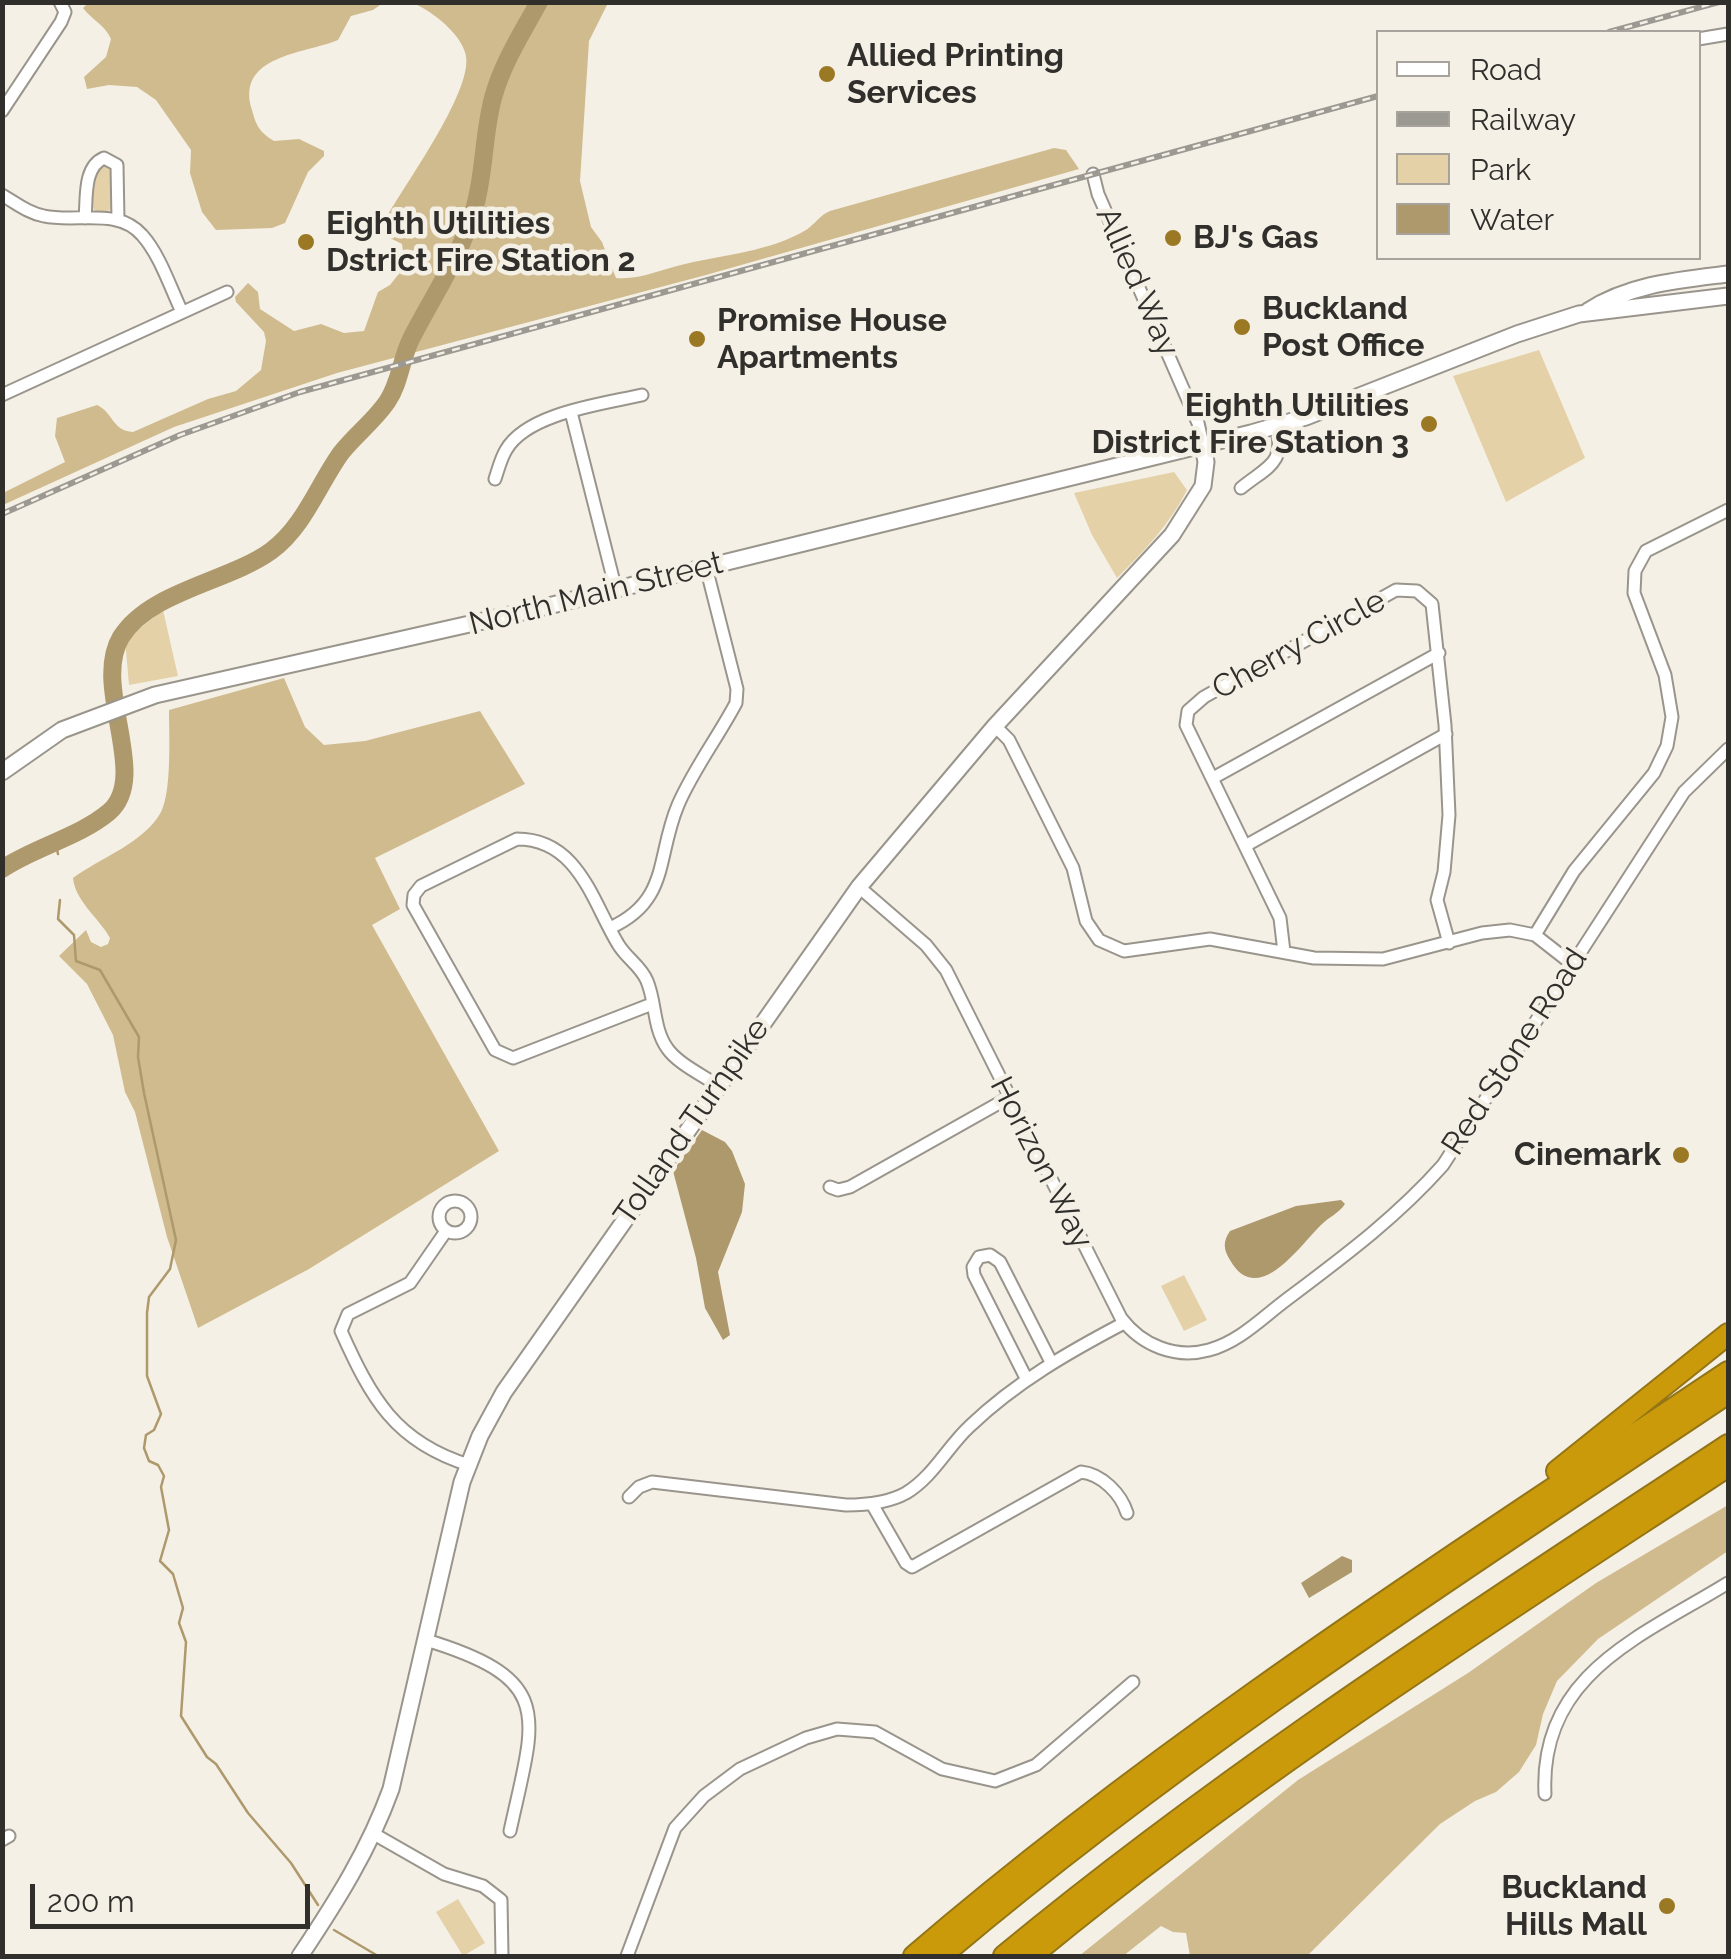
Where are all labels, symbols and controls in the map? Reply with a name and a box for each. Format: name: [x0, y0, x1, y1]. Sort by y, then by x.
legend: [1376, 30, 1701, 260]
place label: Allied Printing Services: [847, 37, 1064, 112]
text: Road: [1470, 52, 1542, 87]
marker: Allied Printing Services: [816, 63, 838, 85]
text: Railway: [1470, 102, 1576, 137]
text: Park: [1470, 152, 1531, 187]
street label: Allied Way: [1087, 202, 1187, 362]
text: Water: [1470, 202, 1554, 237]
place label: Eighth Utilities Dstrict Fire Station 2: [326, 205, 636, 280]
place label: BJ's Gas: [1193, 219, 1319, 257]
marker: BJ's Gas: [1162, 227, 1184, 249]
marker: Eighth Utilities Dstrict Fire Station 2: [295, 231, 317, 253]
place label: Buckland Post Office: [1262, 290, 1425, 365]
place label: Promise House Apartments: [717, 302, 947, 377]
marker: Buckland Post Office: [1231, 316, 1253, 338]
marker: Promise House Apartments: [686, 328, 708, 350]
place label: Eighth Utilities District Fire Station 3: [1091, 387, 1409, 462]
marker: Eighth Utilities District Fire Station 3: [1418, 413, 1440, 435]
street label: North Main Street: [465, 544, 727, 644]
street label: Cherry Circle: [1206, 582, 1392, 708]
street label: Red Stone Road: [1434, 942, 1596, 1162]
street label: Tolland Turnpike: [606, 1011, 778, 1233]
street label: Horizon Way: [981, 1071, 1101, 1255]
place label: Cinemark: [1514, 1136, 1661, 1174]
marker: Cinemark: [1670, 1144, 1692, 1166]
scale bar: [35, 1864, 315, 1926]
place label: Buckland Hills Mall: [1501, 1869, 1647, 1944]
text: 200 m: [47, 1884, 135, 1919]
marker: Buckland Hills Mall: [1656, 1895, 1678, 1917]

